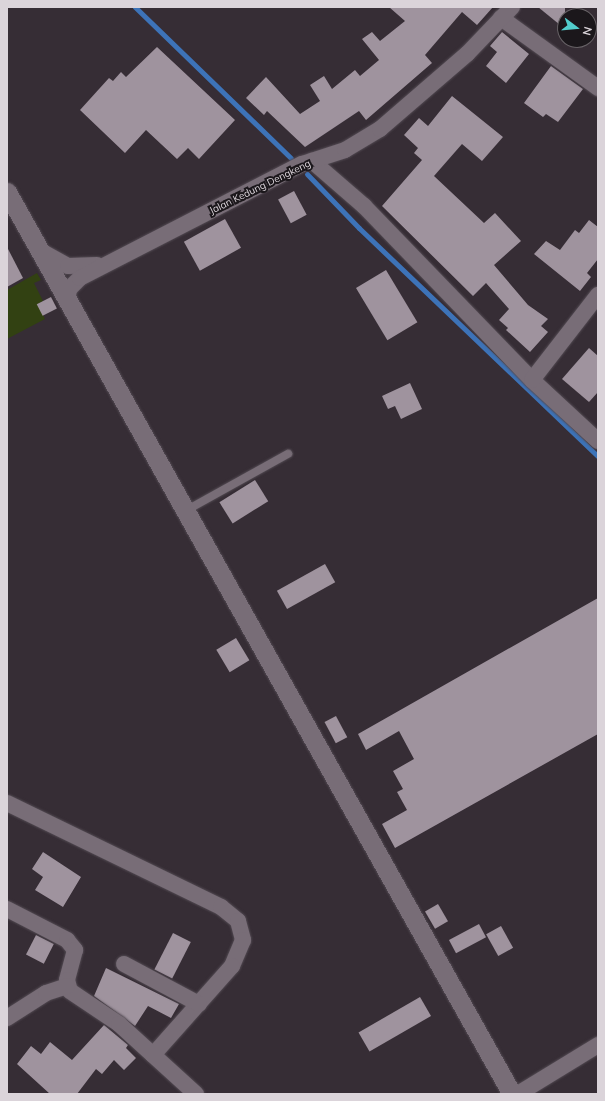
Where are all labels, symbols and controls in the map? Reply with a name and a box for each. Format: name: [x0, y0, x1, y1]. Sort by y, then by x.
north arrow: [557, 8, 597, 48]
text: N: [580, 25, 595, 37]
street label: Jalan Kedung Dengkeng: [207, 157, 313, 217]

